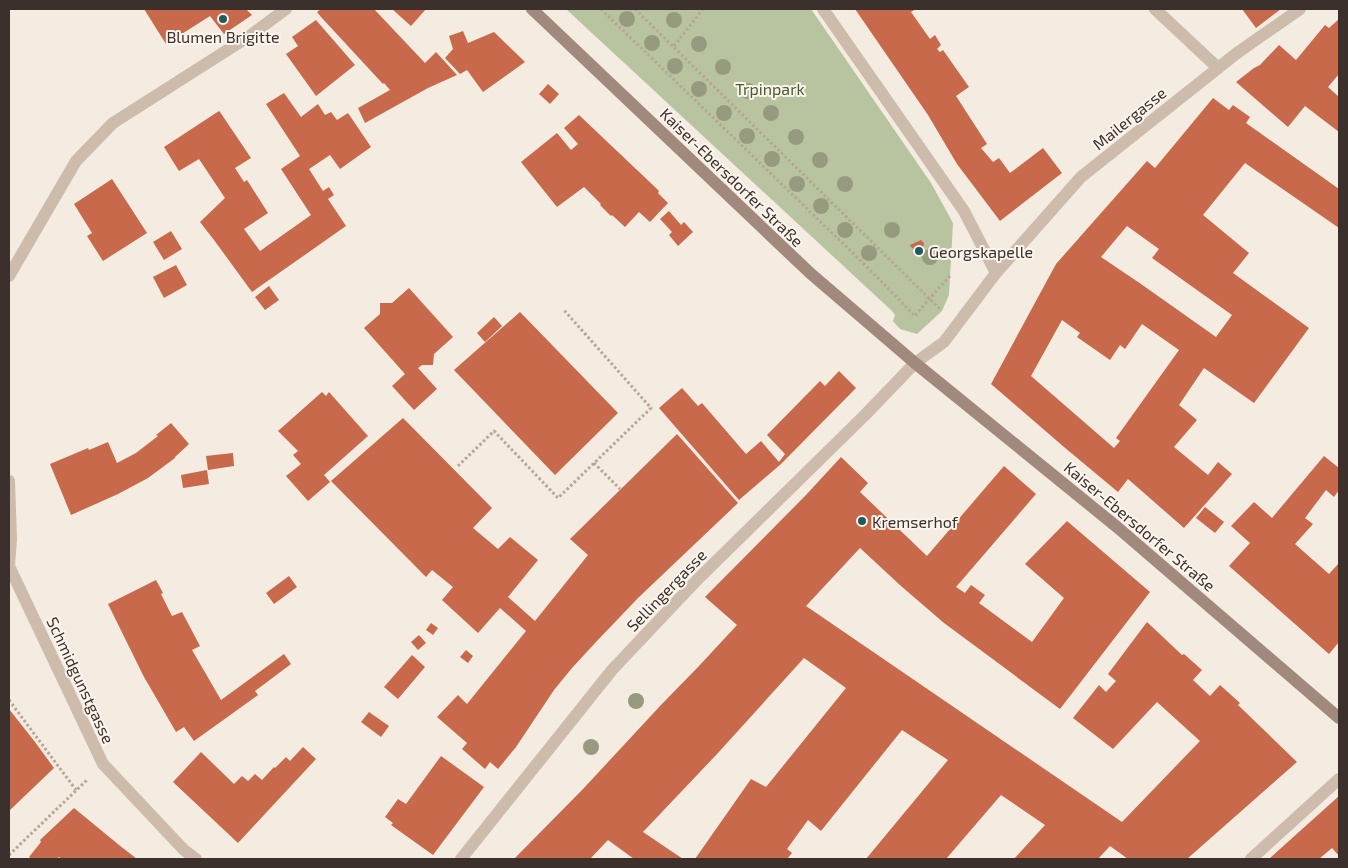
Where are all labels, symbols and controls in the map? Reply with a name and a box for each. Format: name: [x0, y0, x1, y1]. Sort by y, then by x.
marker: Blumen Brigitte: [217, 13, 229, 25]
place label: Blumen Brigitte: [166, 27, 280, 46]
park label: Trpinpark: [735, 79, 805, 98]
street label: Mailergasse: [1088, 83, 1170, 153]
street label: Kaiser-Ebersdorfer Straße: [657, 104, 807, 250]
place label: Georgskapelle: [929, 242, 1033, 261]
marker: Georgskapelle: [913, 245, 925, 257]
street label: Kaiser-Ebersdorfer Straße: [1061, 457, 1219, 595]
place label: Kremserhof: [872, 512, 959, 531]
marker: Kremserhof: [856, 515, 868, 527]
street label: Sellingergasse: [622, 545, 710, 635]
street label: Schmidgunstgasse: [43, 614, 119, 746]

